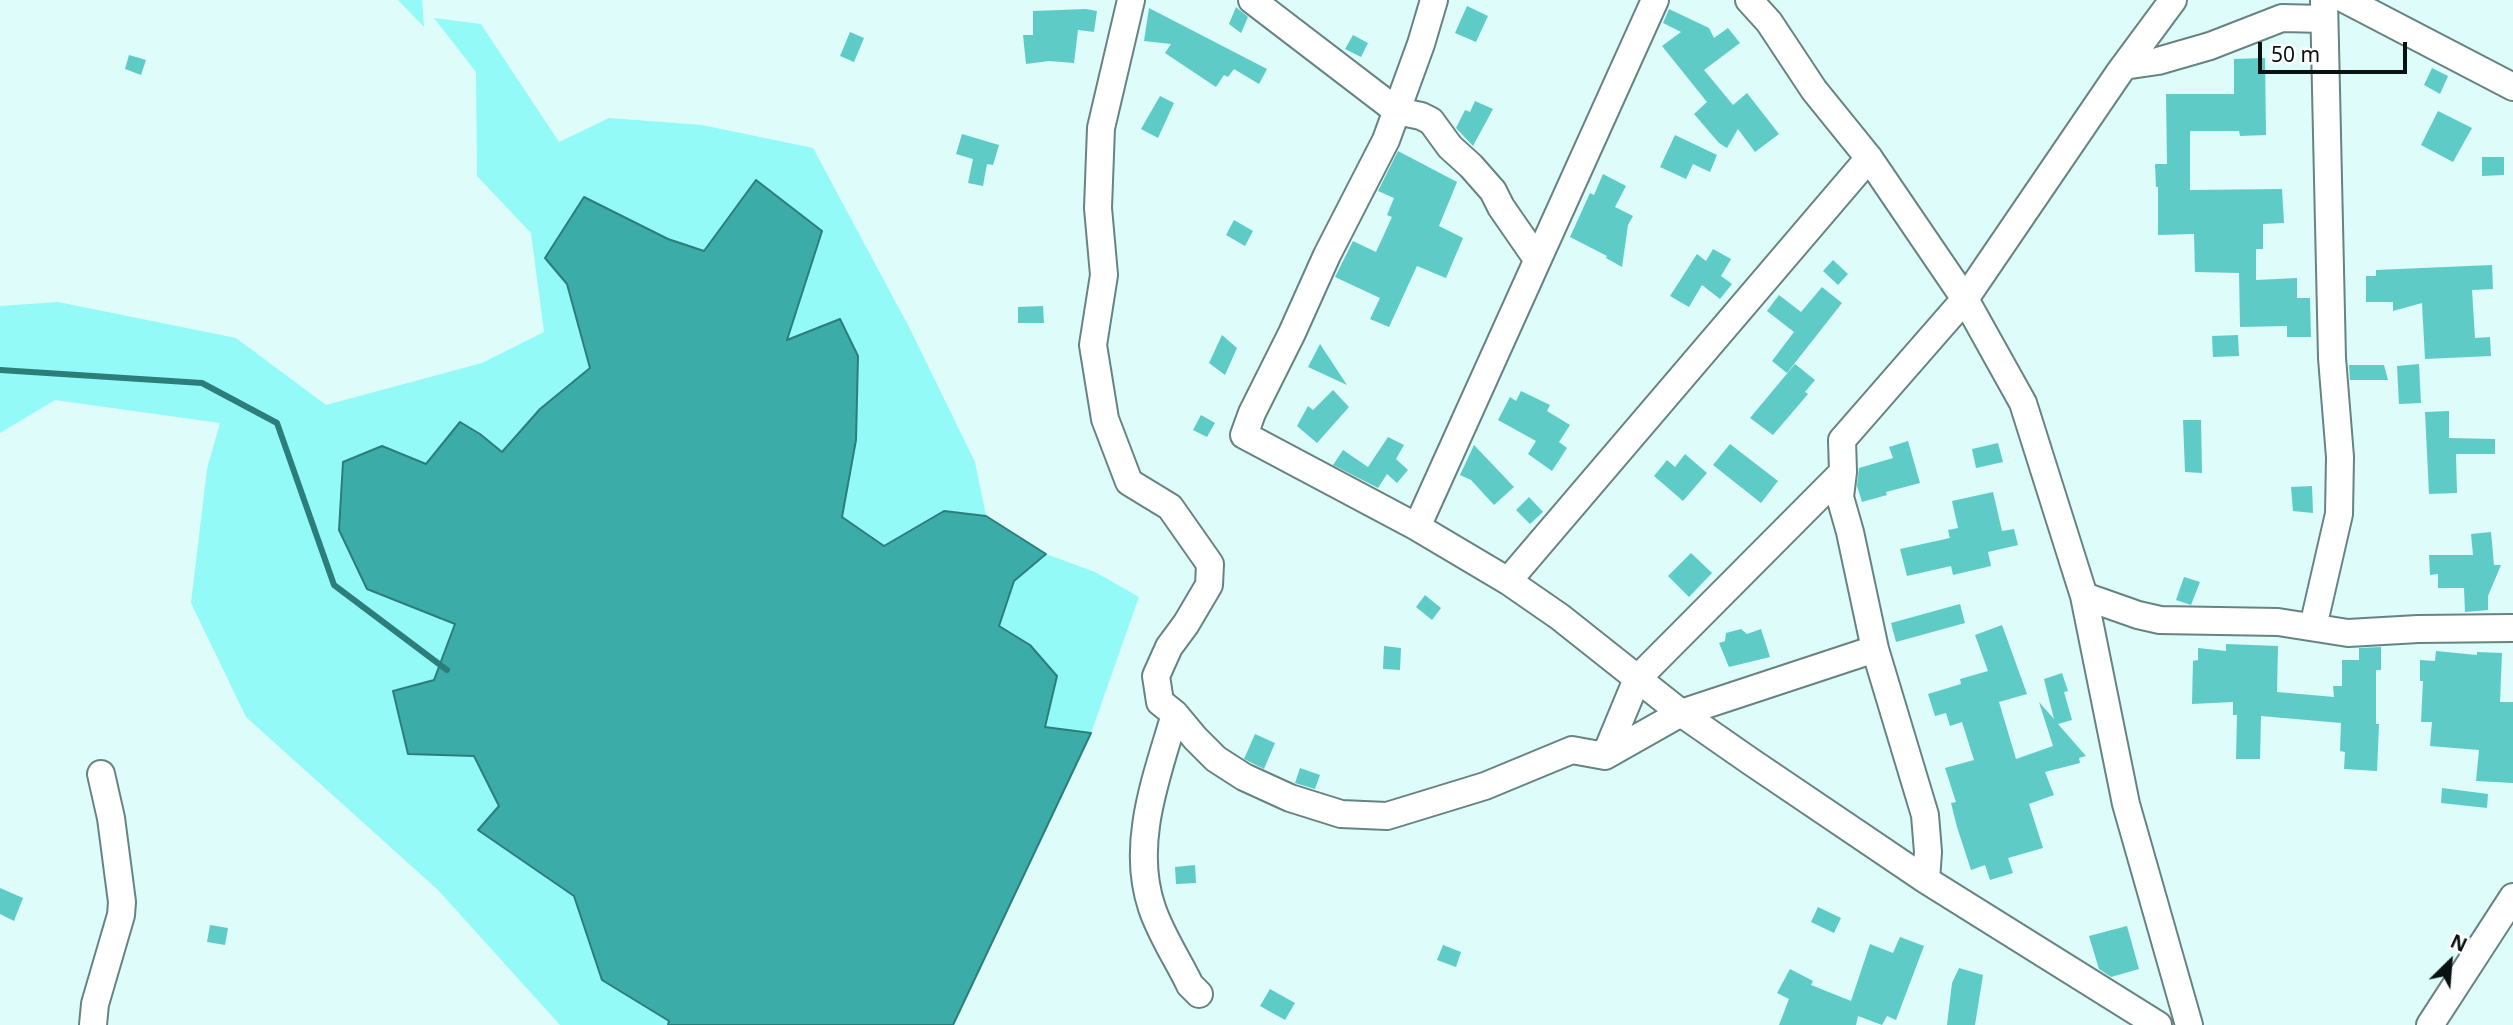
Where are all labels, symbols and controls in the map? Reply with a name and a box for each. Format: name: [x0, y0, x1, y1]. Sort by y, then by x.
scale bar: [2261, 28, 2410, 72]
text: 50 m: [2271, 40, 2320, 68]
north arrow: [2415, 927, 2485, 997]
text: N: [2446, 928, 2471, 958]

